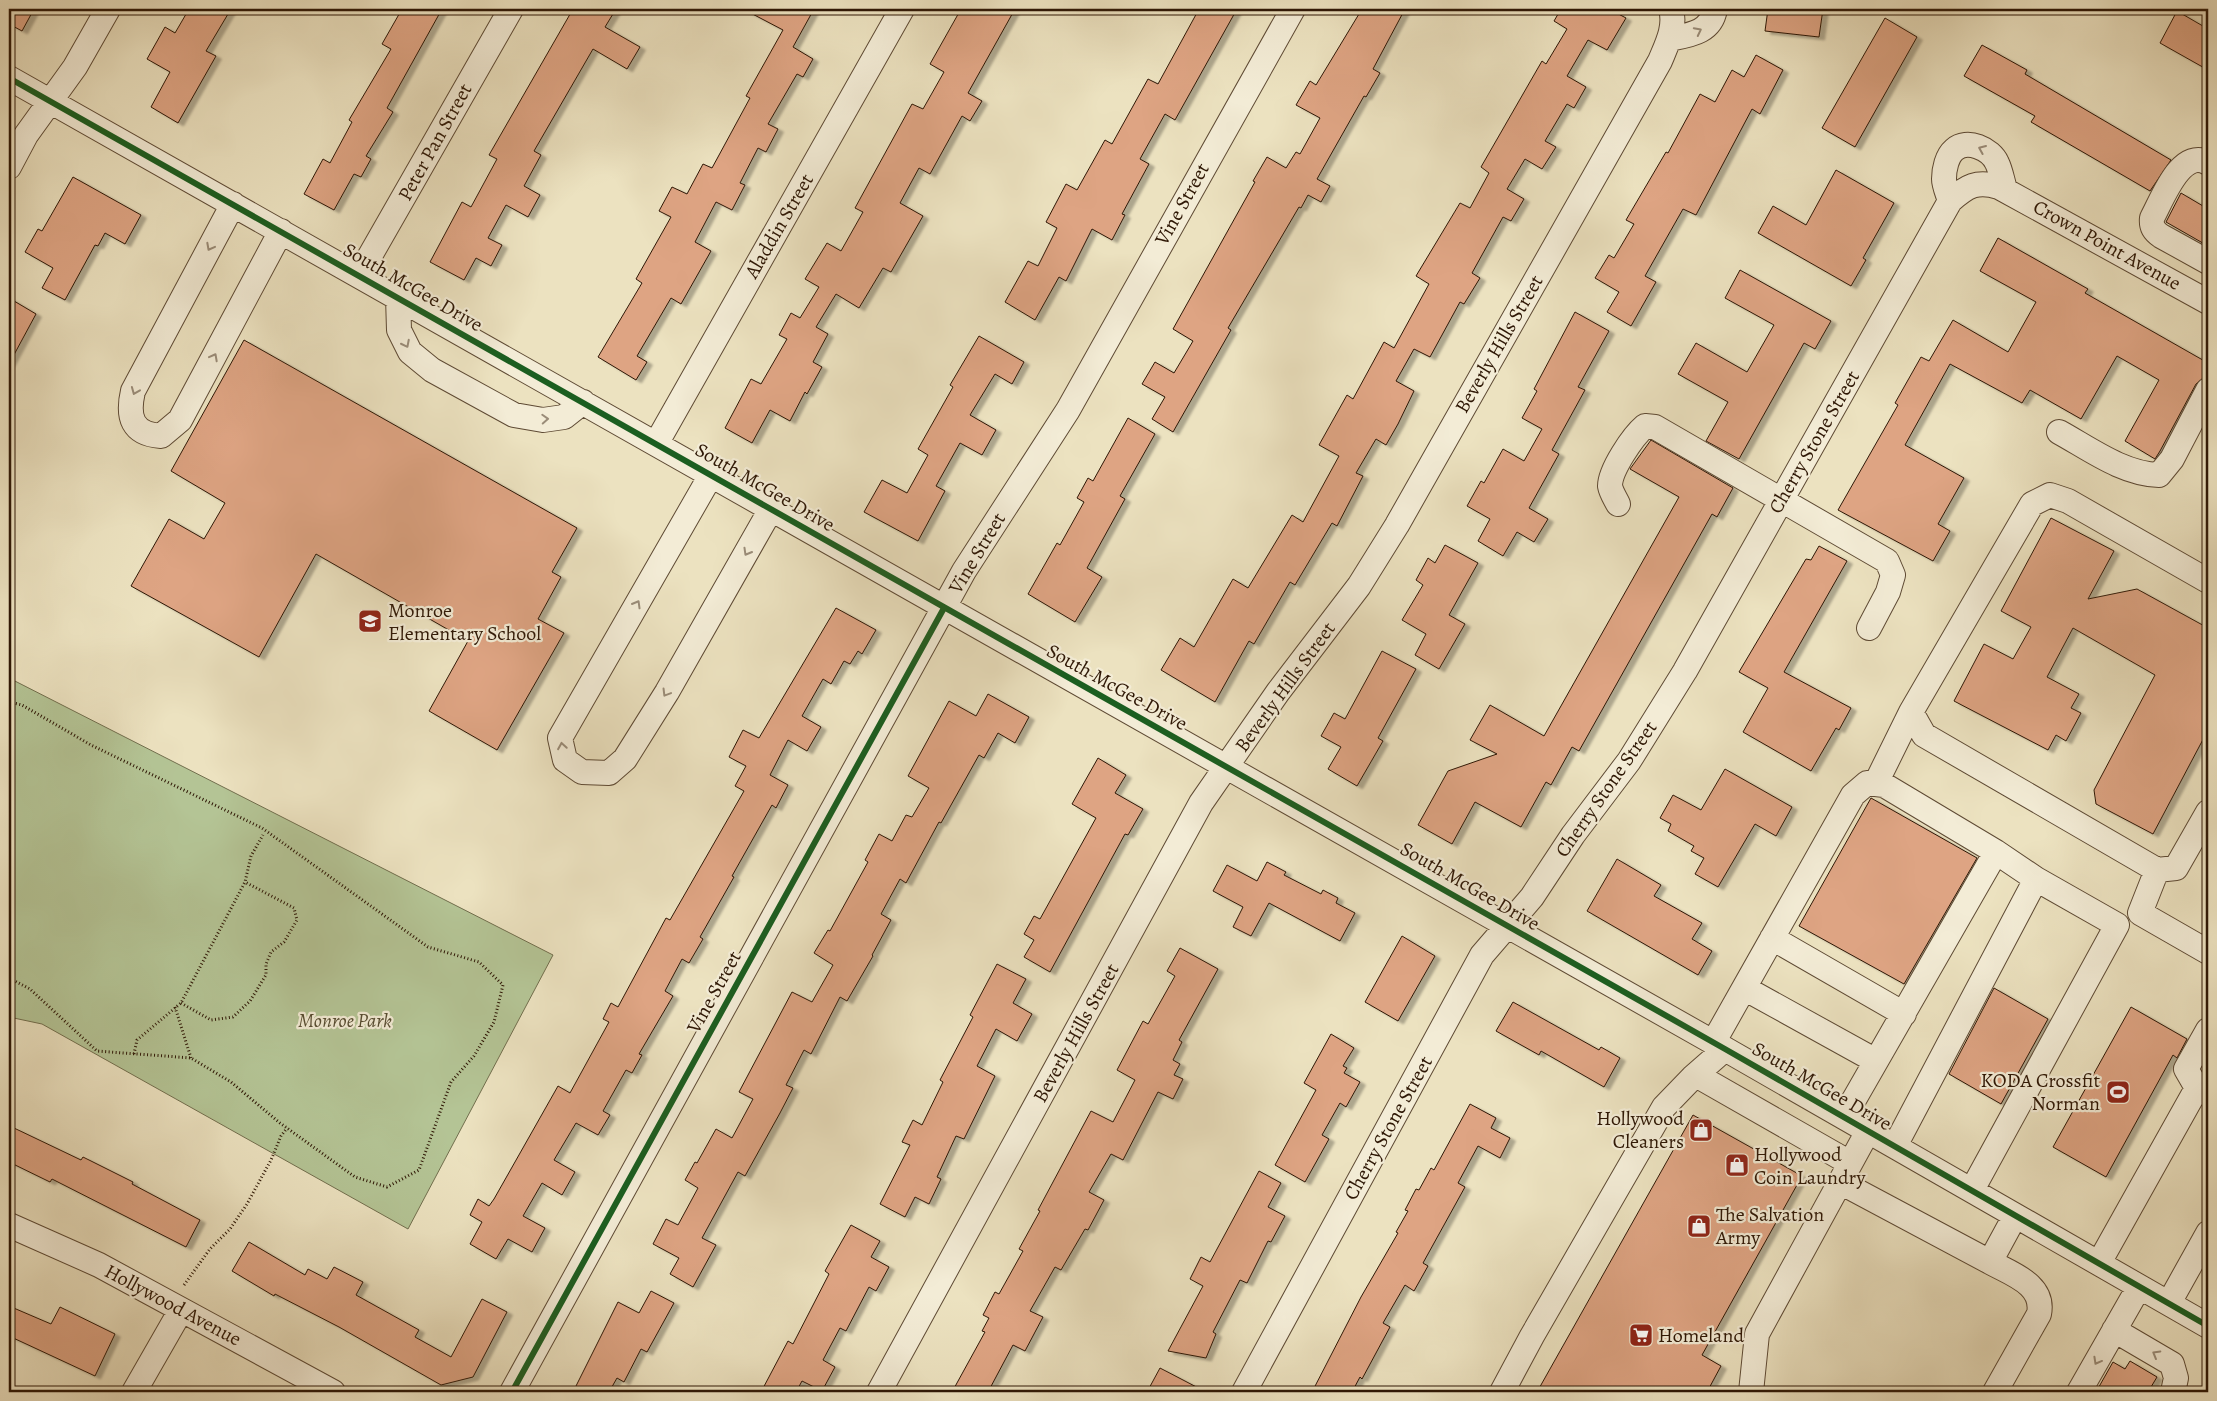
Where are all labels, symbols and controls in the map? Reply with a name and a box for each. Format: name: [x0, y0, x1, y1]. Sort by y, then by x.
one-way arrow: [1692, 27, 1701, 37]
street label: Peter Pan Street: [392, 78, 479, 206]
one-way arrow: [1978, 144, 1987, 155]
street label: Vine Street: [1148, 158, 1216, 251]
street label: Aladdin Street: [738, 168, 820, 284]
street label: Crown Point Avenue: [2028, 193, 2186, 297]
street label: South McGee Drive: [338, 236, 488, 338]
one-way arrow: [206, 242, 216, 251]
street label: Beverly Hills Street: [1449, 270, 1550, 418]
one-way arrow: [400, 339, 410, 348]
one-way arrow: [208, 353, 218, 362]
street label: Cherry Stone Street: [1762, 365, 1866, 518]
one-way arrow: [130, 386, 141, 395]
one-way arrow: [542, 413, 550, 424]
street label: South McGee Drive: [690, 436, 840, 538]
street label: Vine Street: [942, 507, 1012, 599]
one-way arrow: [744, 546, 754, 555]
place label: Monroe Elementary School: [388, 597, 541, 647]
one-way arrow: [631, 600, 641, 609]
school or university icon: Monroe Elementary School: [357, 608, 383, 634]
street label: Beverly Hills Street: [1228, 616, 1342, 758]
street label: South McGee Drive: [1042, 637, 1192, 737]
one-way arrow: [663, 687, 673, 696]
street label: Cherry Stone Street: [1549, 715, 1663, 863]
one-way arrow: [558, 741, 568, 750]
street label: South McGee Drive: [1395, 835, 1545, 937]
street label: Vine Street: [680, 946, 748, 1039]
street label: Beverly Hills Street: [1027, 958, 1126, 1107]
park label: Monroe Park: [298, 1007, 392, 1034]
street label: South McGee Drive: [1747, 1035, 1897, 1137]
street label: Cherry Stone Street: [1337, 1051, 1439, 1205]
place label: KODA Crossfit Norman: [1981, 1067, 2100, 1117]
sports icon: KODA Crossfit Norman: [2105, 1079, 2131, 1105]
place label: Hollywood Cleaners: [1596, 1105, 1684, 1155]
shop icon: Hollywood Cleaners: [1688, 1117, 1714, 1143]
place label: Hollywood Coin Laundry: [1754, 1141, 1867, 1191]
shop icon: Hollywood Coin Laundry: [1724, 1152, 1750, 1178]
place label: The Salvation Army: [1715, 1201, 1824, 1251]
shop icon: The Salvation Army: [1686, 1213, 1712, 1239]
street label: Hollywood Avenue: [100, 1258, 246, 1352]
supermarket icon: Homeland: [1628, 1322, 1654, 1348]
place label: Homeland: [1658, 1322, 1744, 1349]
one-way arrow: [2152, 1351, 2161, 1361]
one-way arrow: [2093, 1356, 2103, 1365]

